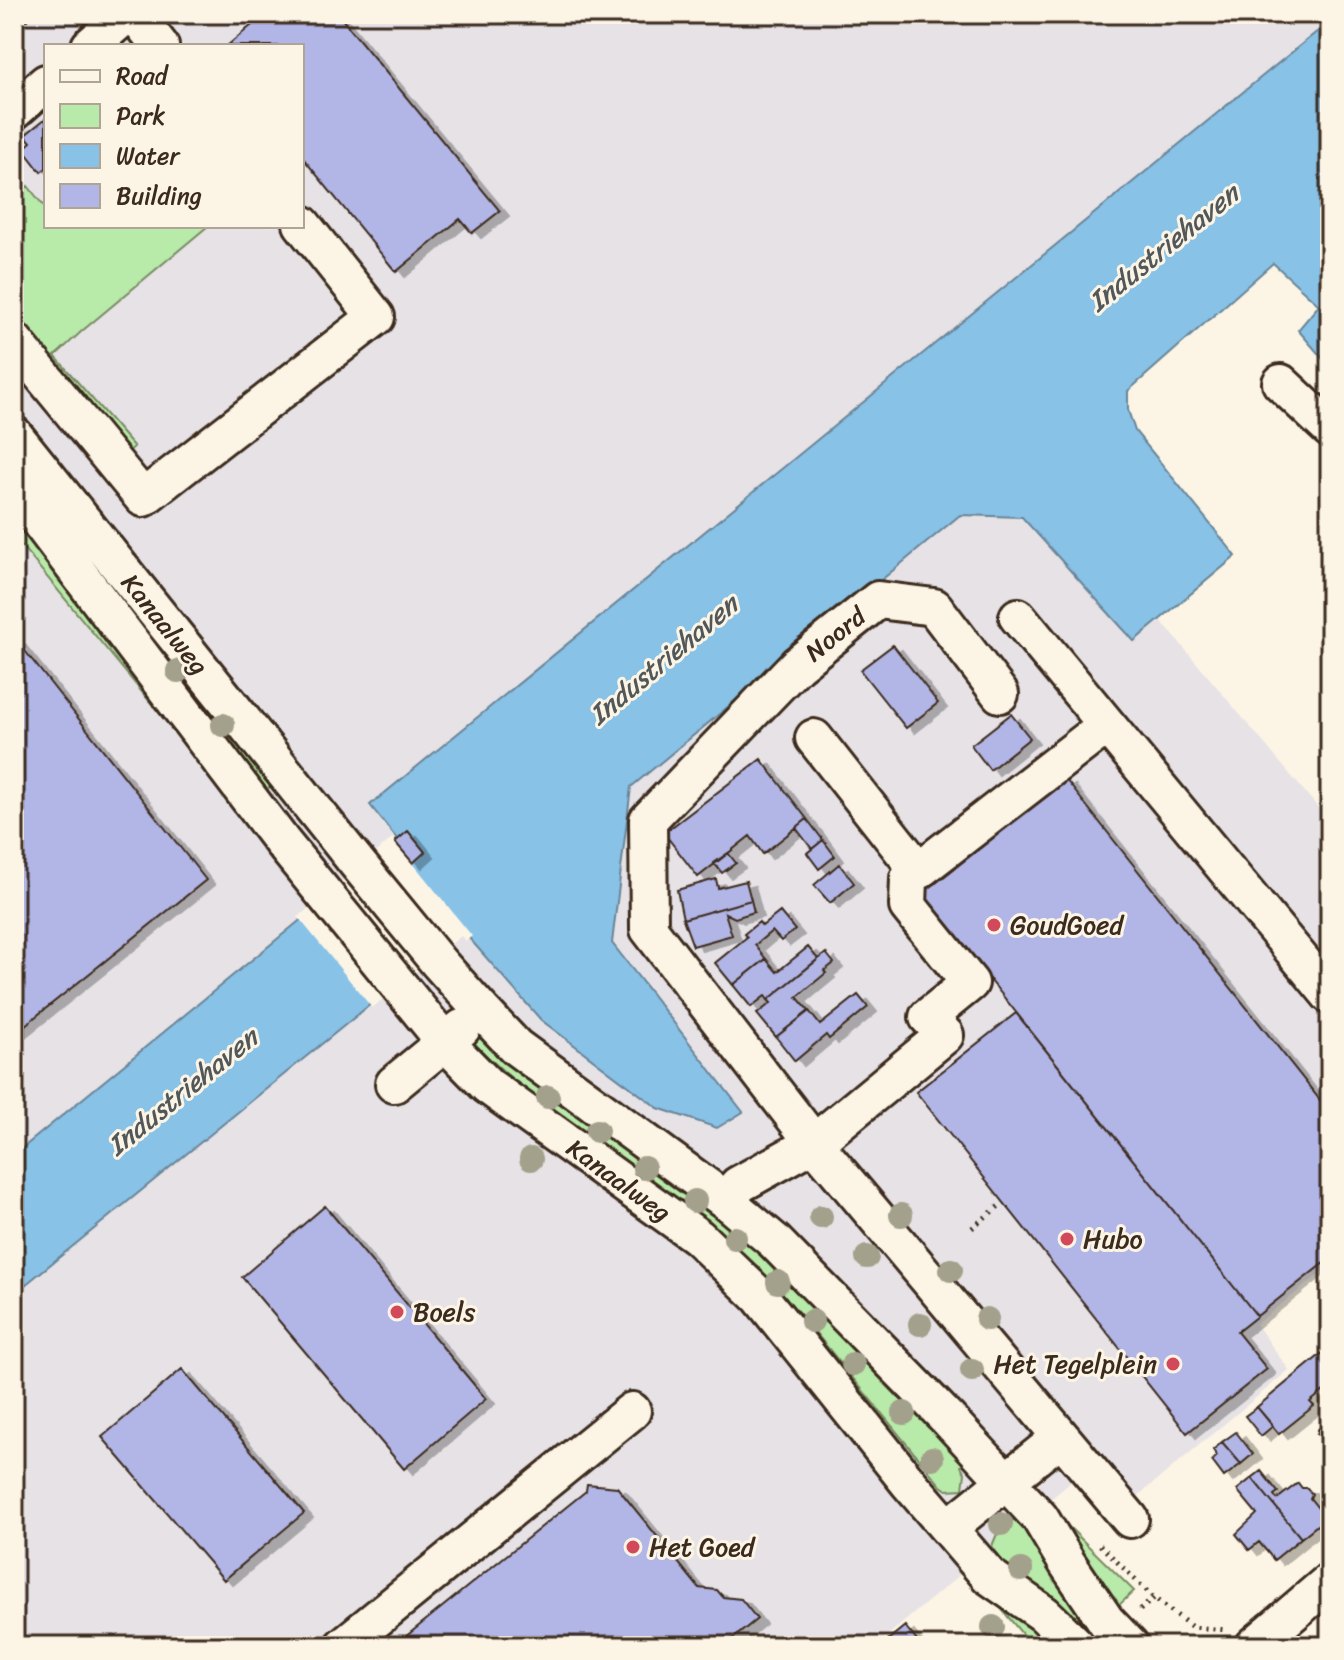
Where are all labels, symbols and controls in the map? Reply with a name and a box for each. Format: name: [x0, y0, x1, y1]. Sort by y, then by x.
legend: [44, 44, 304, 228]
text: Road: [116, 55, 170, 97]
text: Park: [116, 95, 165, 137]
text: Water: [116, 135, 181, 177]
water label: Industriehaven: [1076, 169, 1252, 325]
text: Building: [116, 175, 202, 217]
street label: Kanaalweg: [109, 563, 221, 685]
water label: Industriehaven: [576, 580, 752, 738]
street label: Noord: [794, 593, 878, 674]
place label: GoudGoed: [1010, 902, 1125, 948]
marker: GoudGoed: [985, 916, 1003, 934]
water label: Industriehaven: [95, 1013, 271, 1169]
street label: Kanaalweg: [557, 1126, 681, 1234]
place label: Hubo: [1083, 1216, 1143, 1262]
marker: Hubo: [1058, 1230, 1076, 1248]
place label: Boels: [413, 1289, 475, 1335]
marker: Boels: [388, 1303, 406, 1321]
place label: Het Tegelplein: [993, 1341, 1157, 1387]
marker: Het Tegelplein: [1164, 1355, 1182, 1373]
place label: Het Goed: [649, 1524, 757, 1570]
marker: Het Goed: [624, 1538, 642, 1556]

